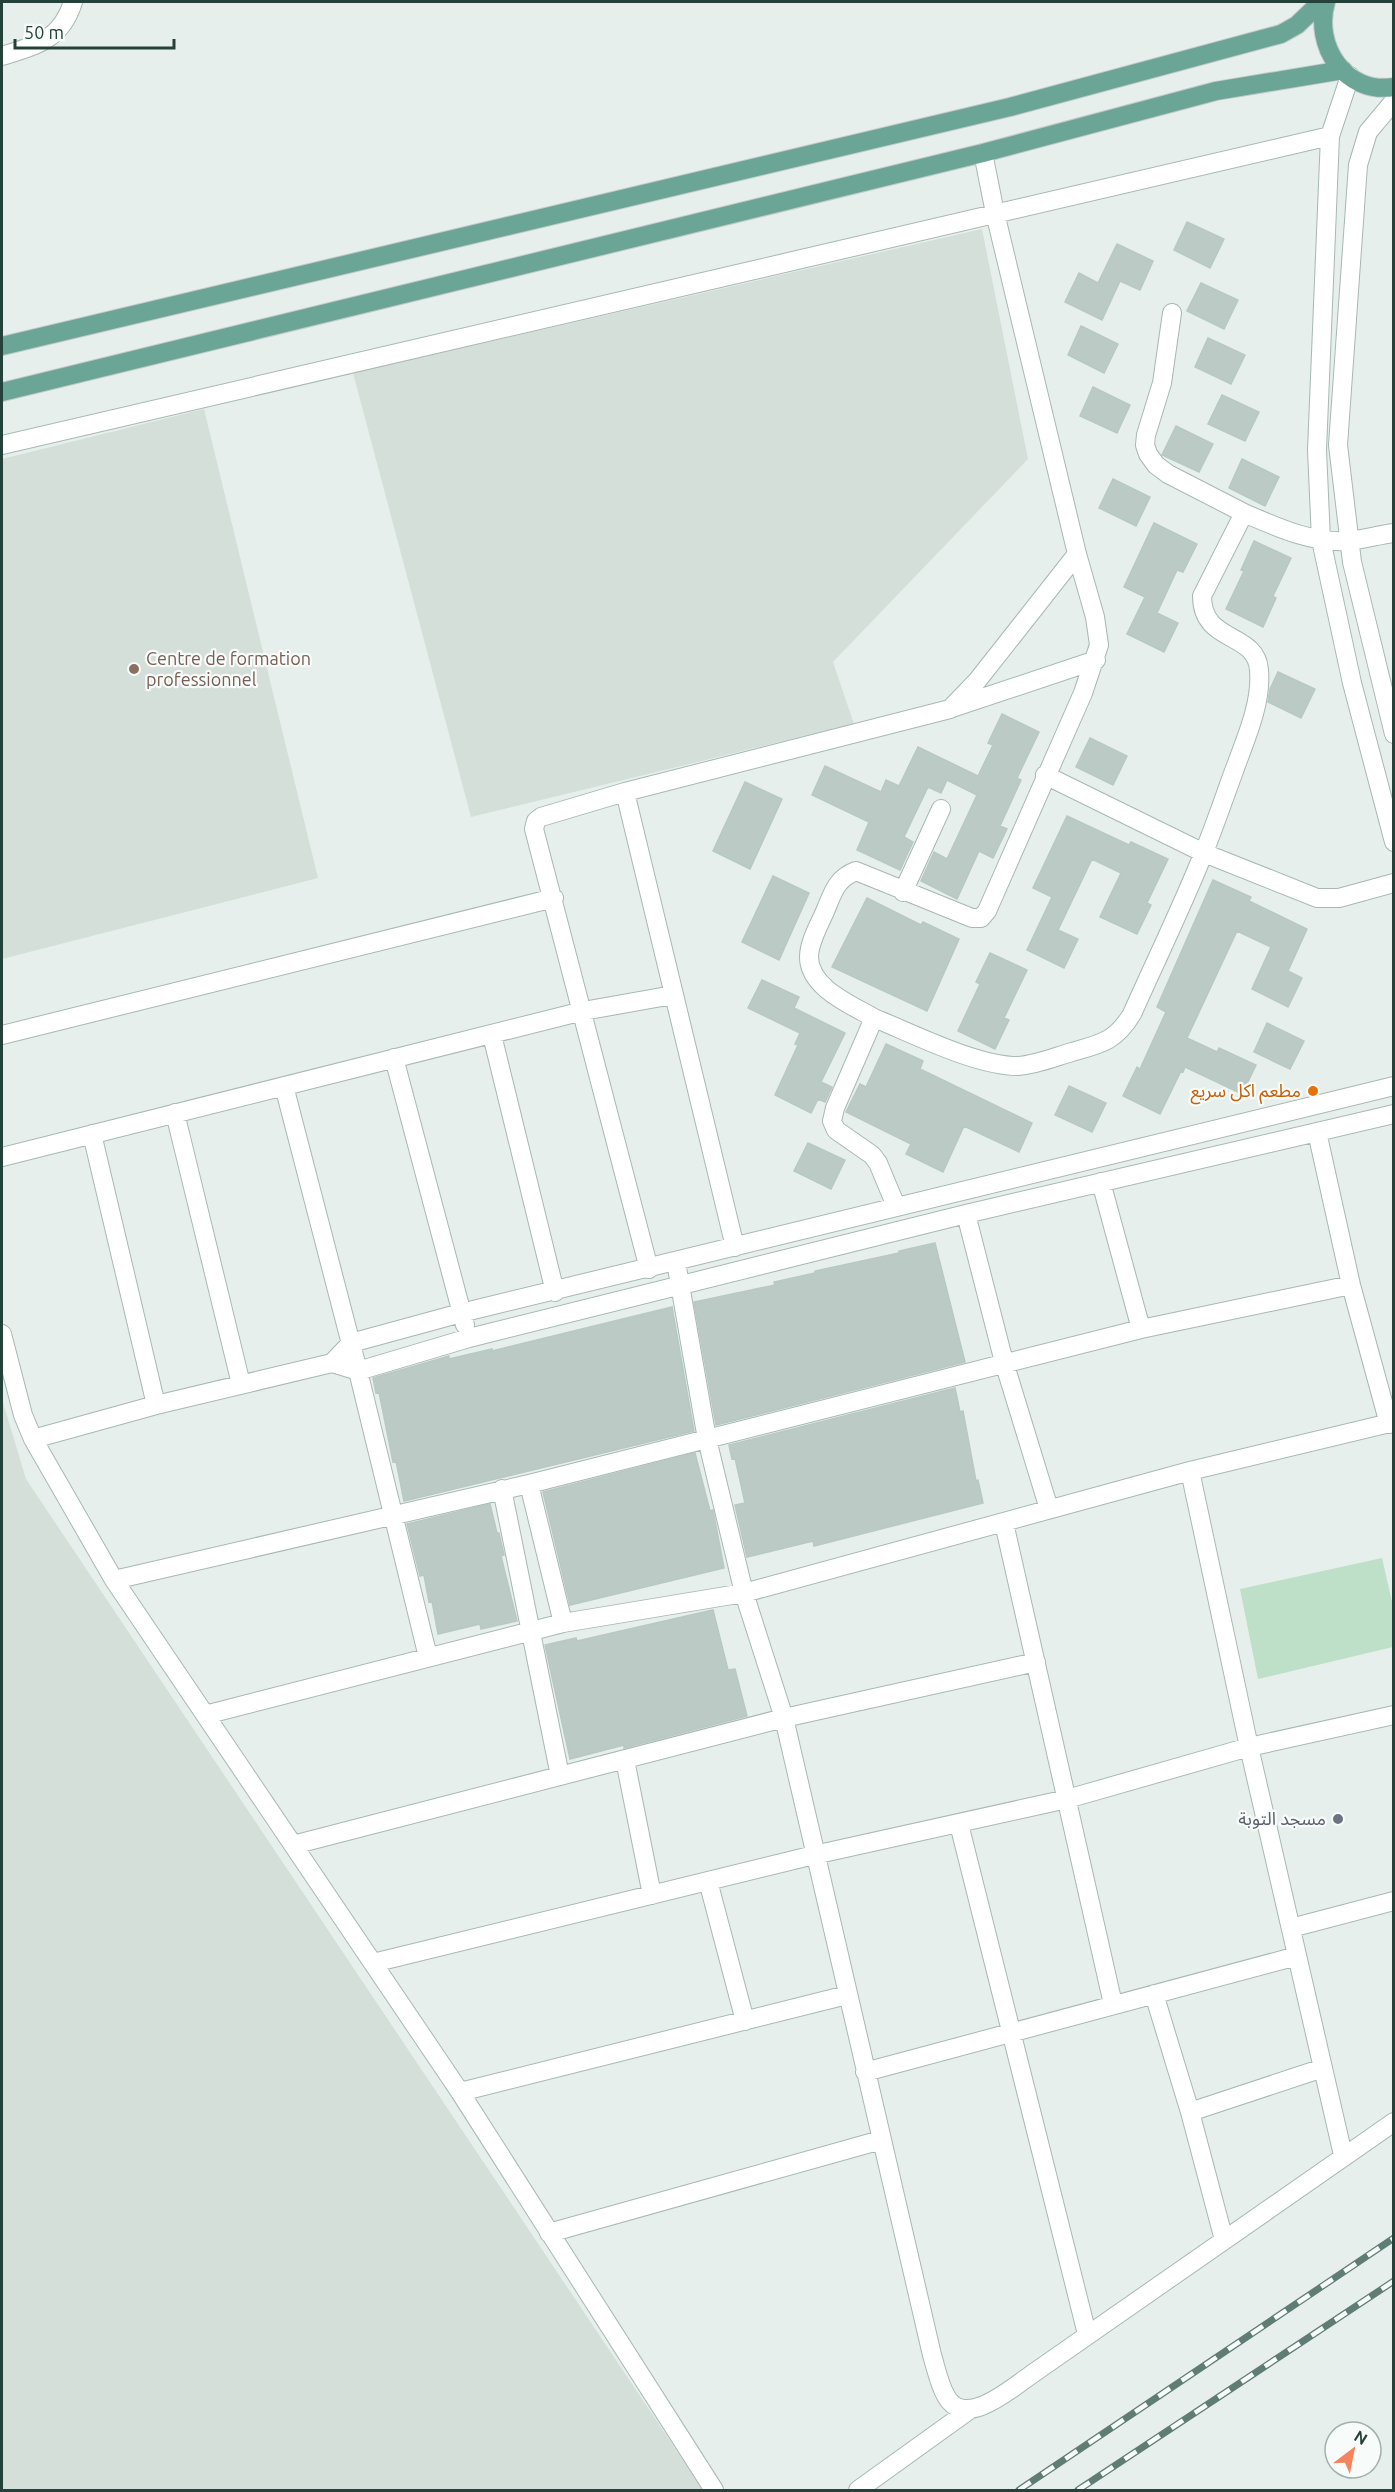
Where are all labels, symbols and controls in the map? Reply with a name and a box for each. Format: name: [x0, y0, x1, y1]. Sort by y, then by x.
scale bar: [15, 12, 174, 50]
text: 50 m: [24, 22, 64, 42]
place label: Centre de formation professionnel: [146, 648, 311, 689]
marker: Centre de formation professionnel: [127, 662, 141, 676]
place label: مطعم اكل سريع: [1191, 1080, 1301, 1105]
marker: مطعم اكل سريع: [1306, 1084, 1320, 1098]
place label: مسجد التوبة: [1238, 1808, 1326, 1830]
marker: مسجد التوبة: [1331, 1812, 1345, 1826]
north arrow: [1323, 2420, 1383, 2480]
text: N: [1351, 2426, 1371, 2448]

